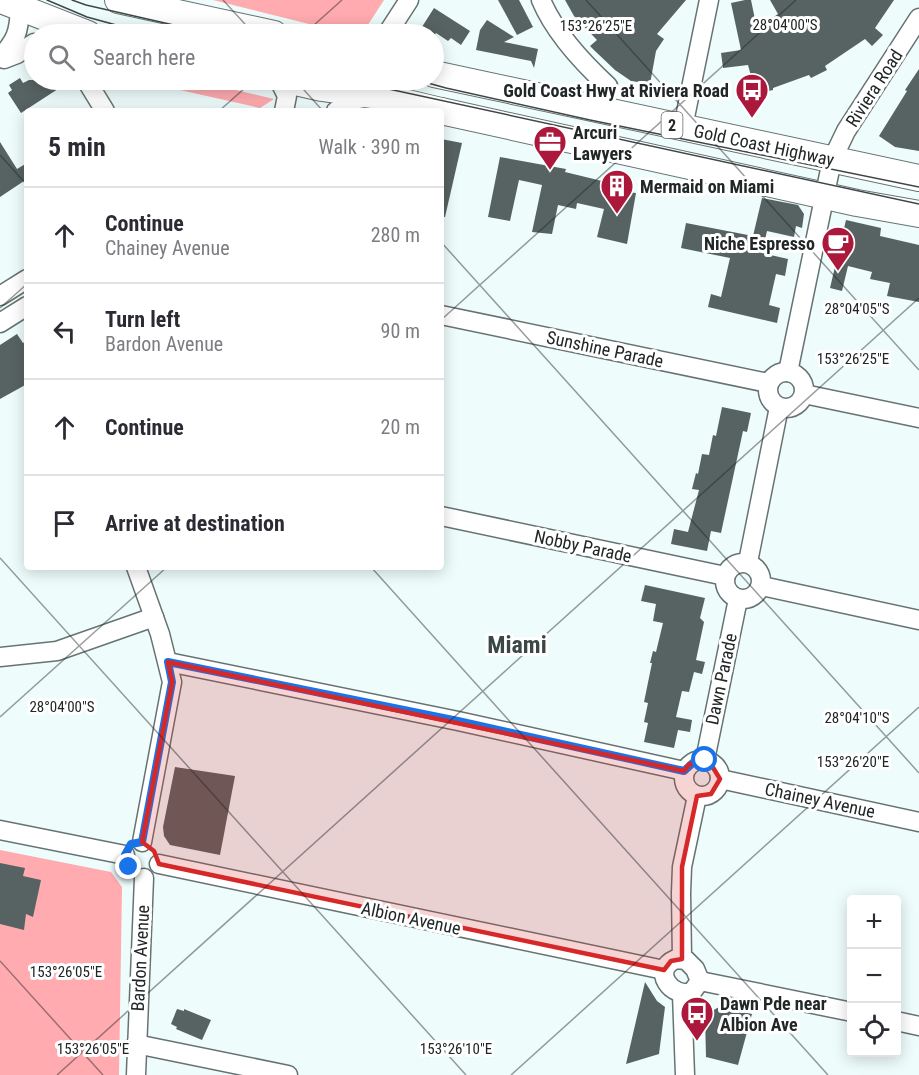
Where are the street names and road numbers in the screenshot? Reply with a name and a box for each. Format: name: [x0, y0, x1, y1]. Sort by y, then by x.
street label: Riviera Road: [841, 45, 907, 131]
road number: 2: [662, 112, 682, 138]
street label: Gold Coast Highway: [692, 120, 837, 170]
street label: Sunshine Parade: [545, 326, 665, 372]
street label: Nobby Parade: [532, 525, 634, 567]
street label: Dawn Parade: [701, 631, 741, 727]
street label: Chainey Avenue: [763, 778, 877, 822]
street label: Albion Avenue: [359, 897, 463, 939]
street label: Bardon Avenue: [127, 904, 153, 1012]

